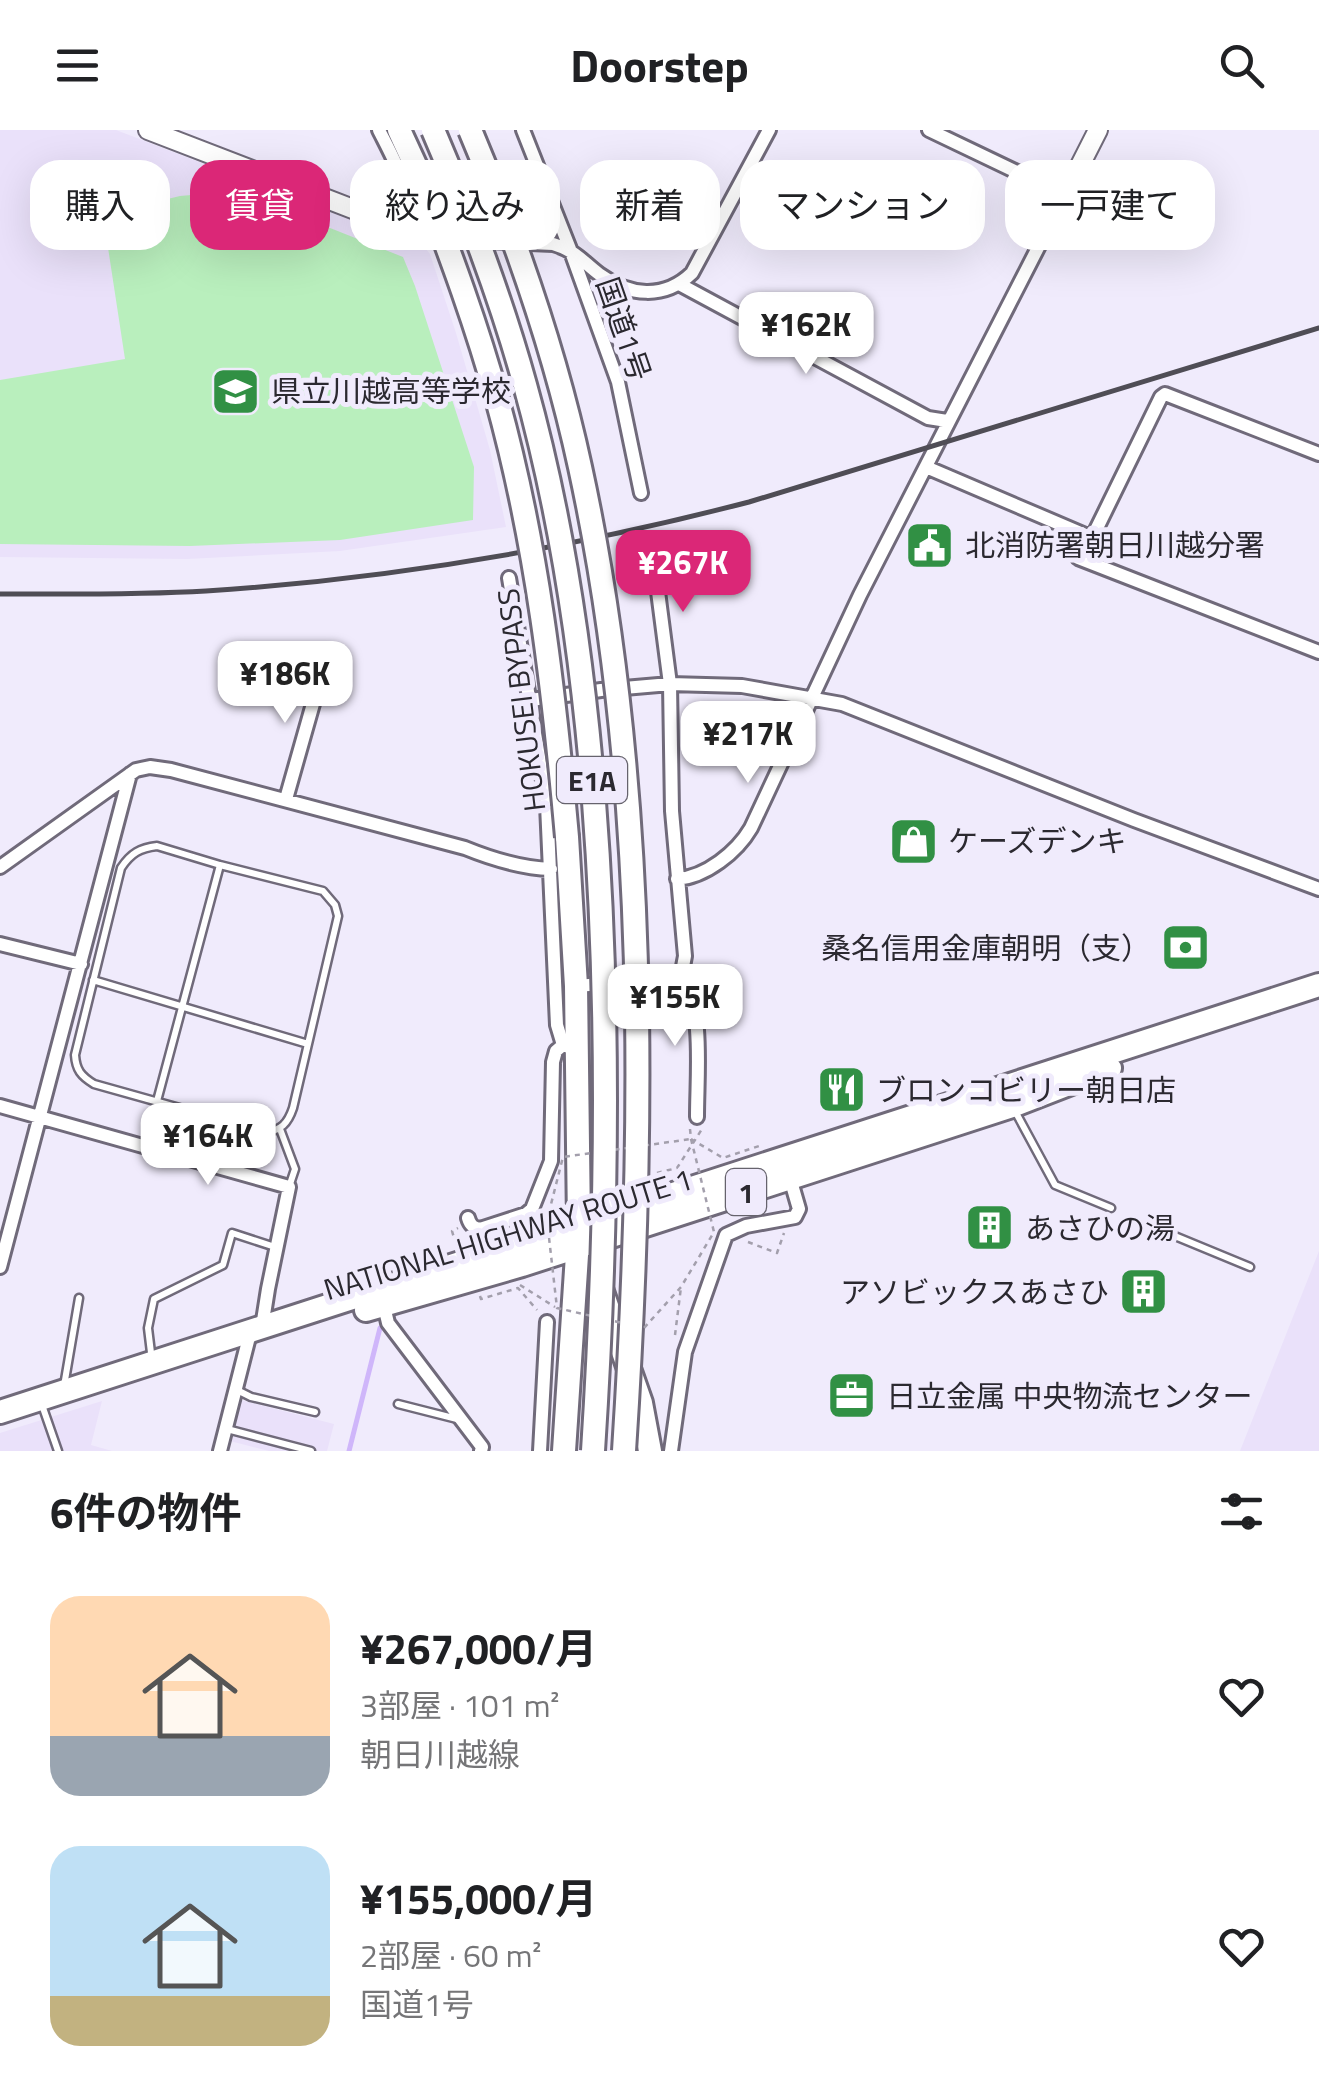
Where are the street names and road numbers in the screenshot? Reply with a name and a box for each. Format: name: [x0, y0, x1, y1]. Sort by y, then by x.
street label: 国道1号: [585, 271, 663, 387]
street label: HOKUSEI BYPASS: [485, 586, 557, 814]
road number: E1A: [557, 757, 627, 803]
street label: NATIONAL HIGHWAY ROUTE 1: [318, 1156, 698, 1312]
road number: 1: [726, 1169, 766, 1215]

